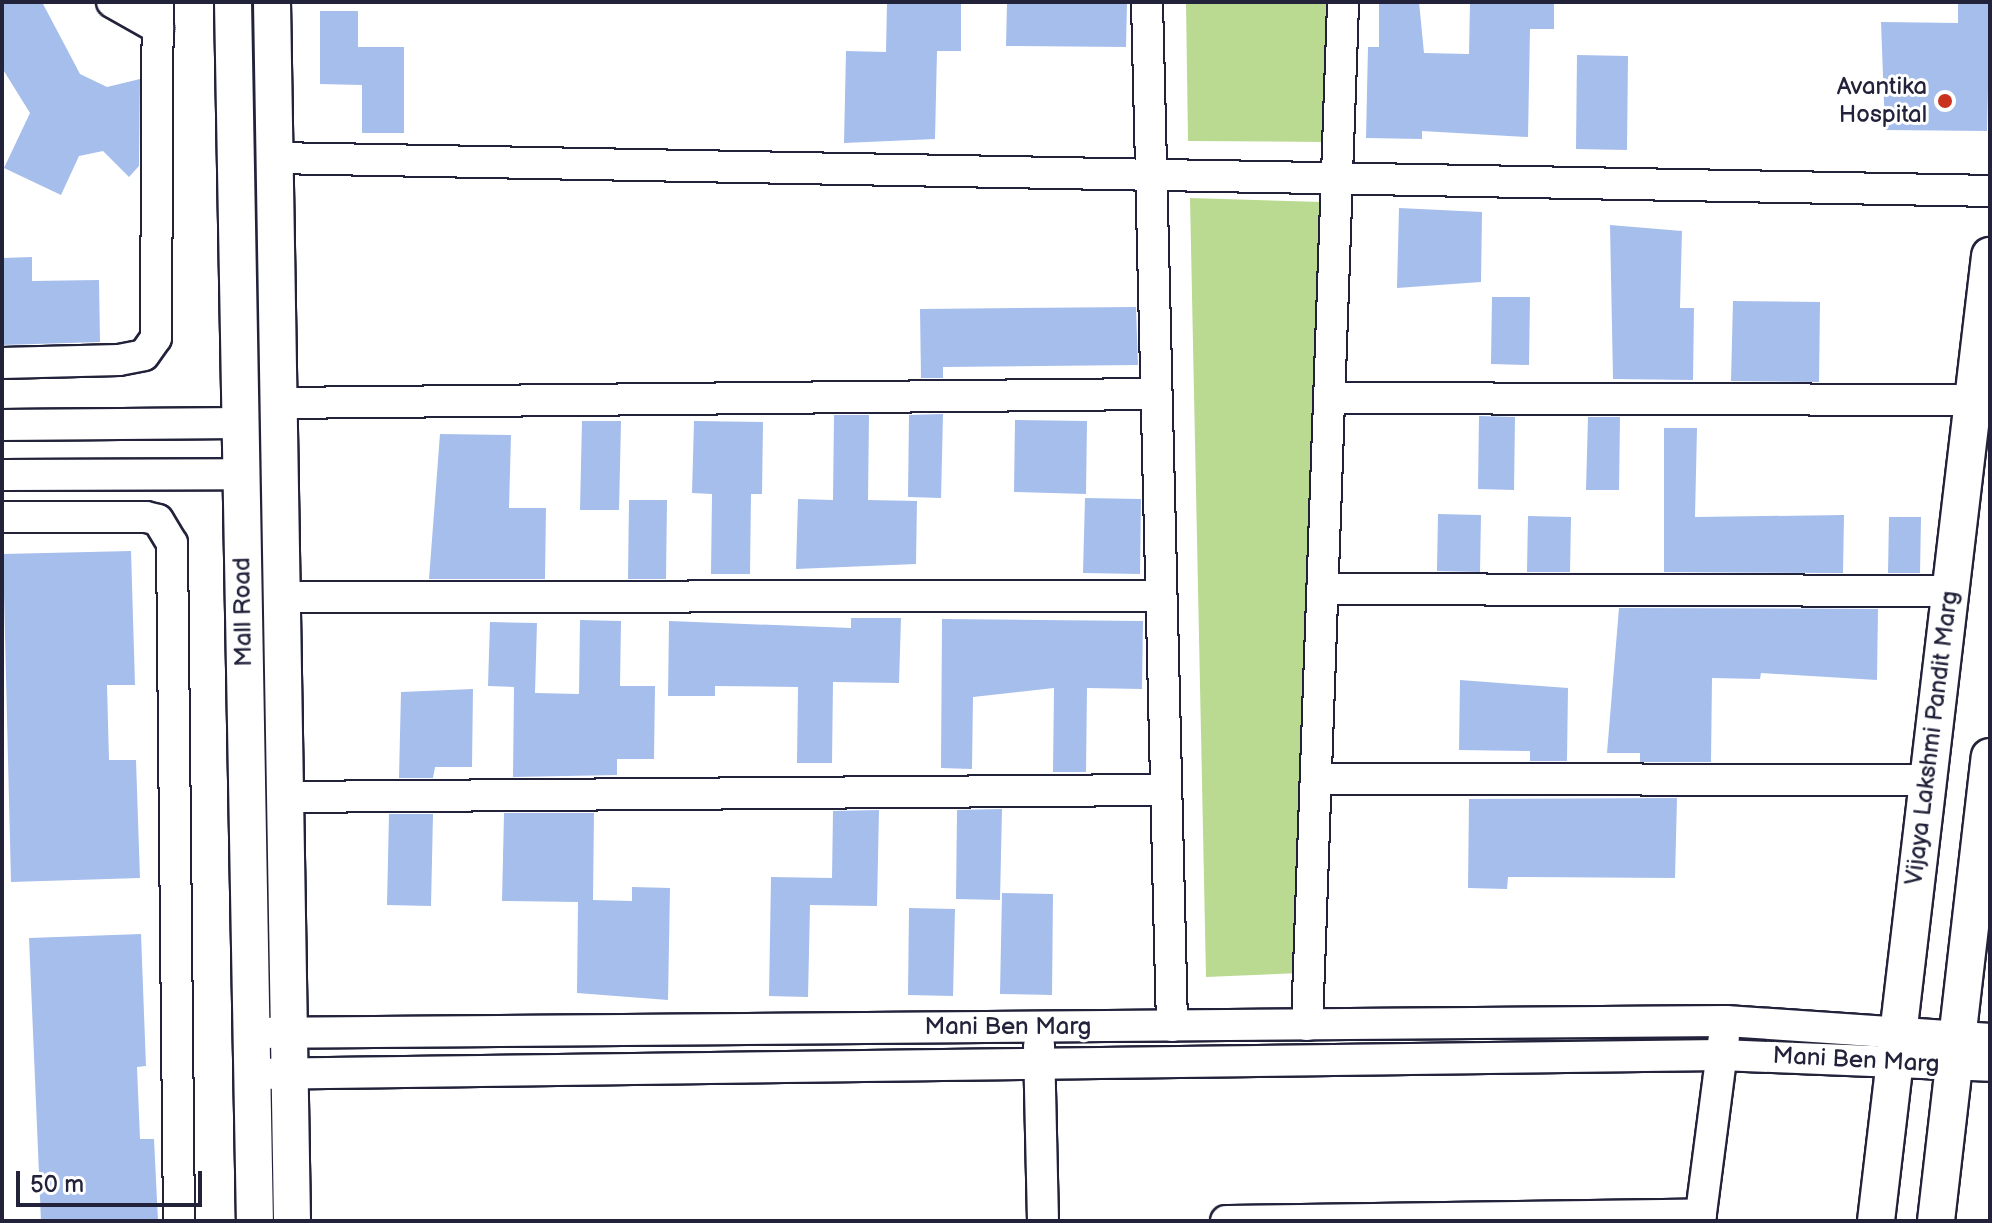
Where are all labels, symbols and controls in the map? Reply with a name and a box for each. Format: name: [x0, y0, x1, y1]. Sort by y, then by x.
place label: Avantika Hospital: [1837, 73, 1927, 129]
marker: Avantika Hospital: [1934, 90, 1956, 112]
street label: Mall Road: [228, 557, 258, 667]
street label: Vijaya Lakshmi Pandit Marg: [1900, 589, 1964, 887]
street label: Mani Ben Marg: [925, 1013, 1091, 1041]
street label: Mani Ben Marg: [1772, 1041, 1940, 1079]
scale bar: [20, 1155, 206, 1205]
text: 50 m: [30, 1170, 84, 1199]

